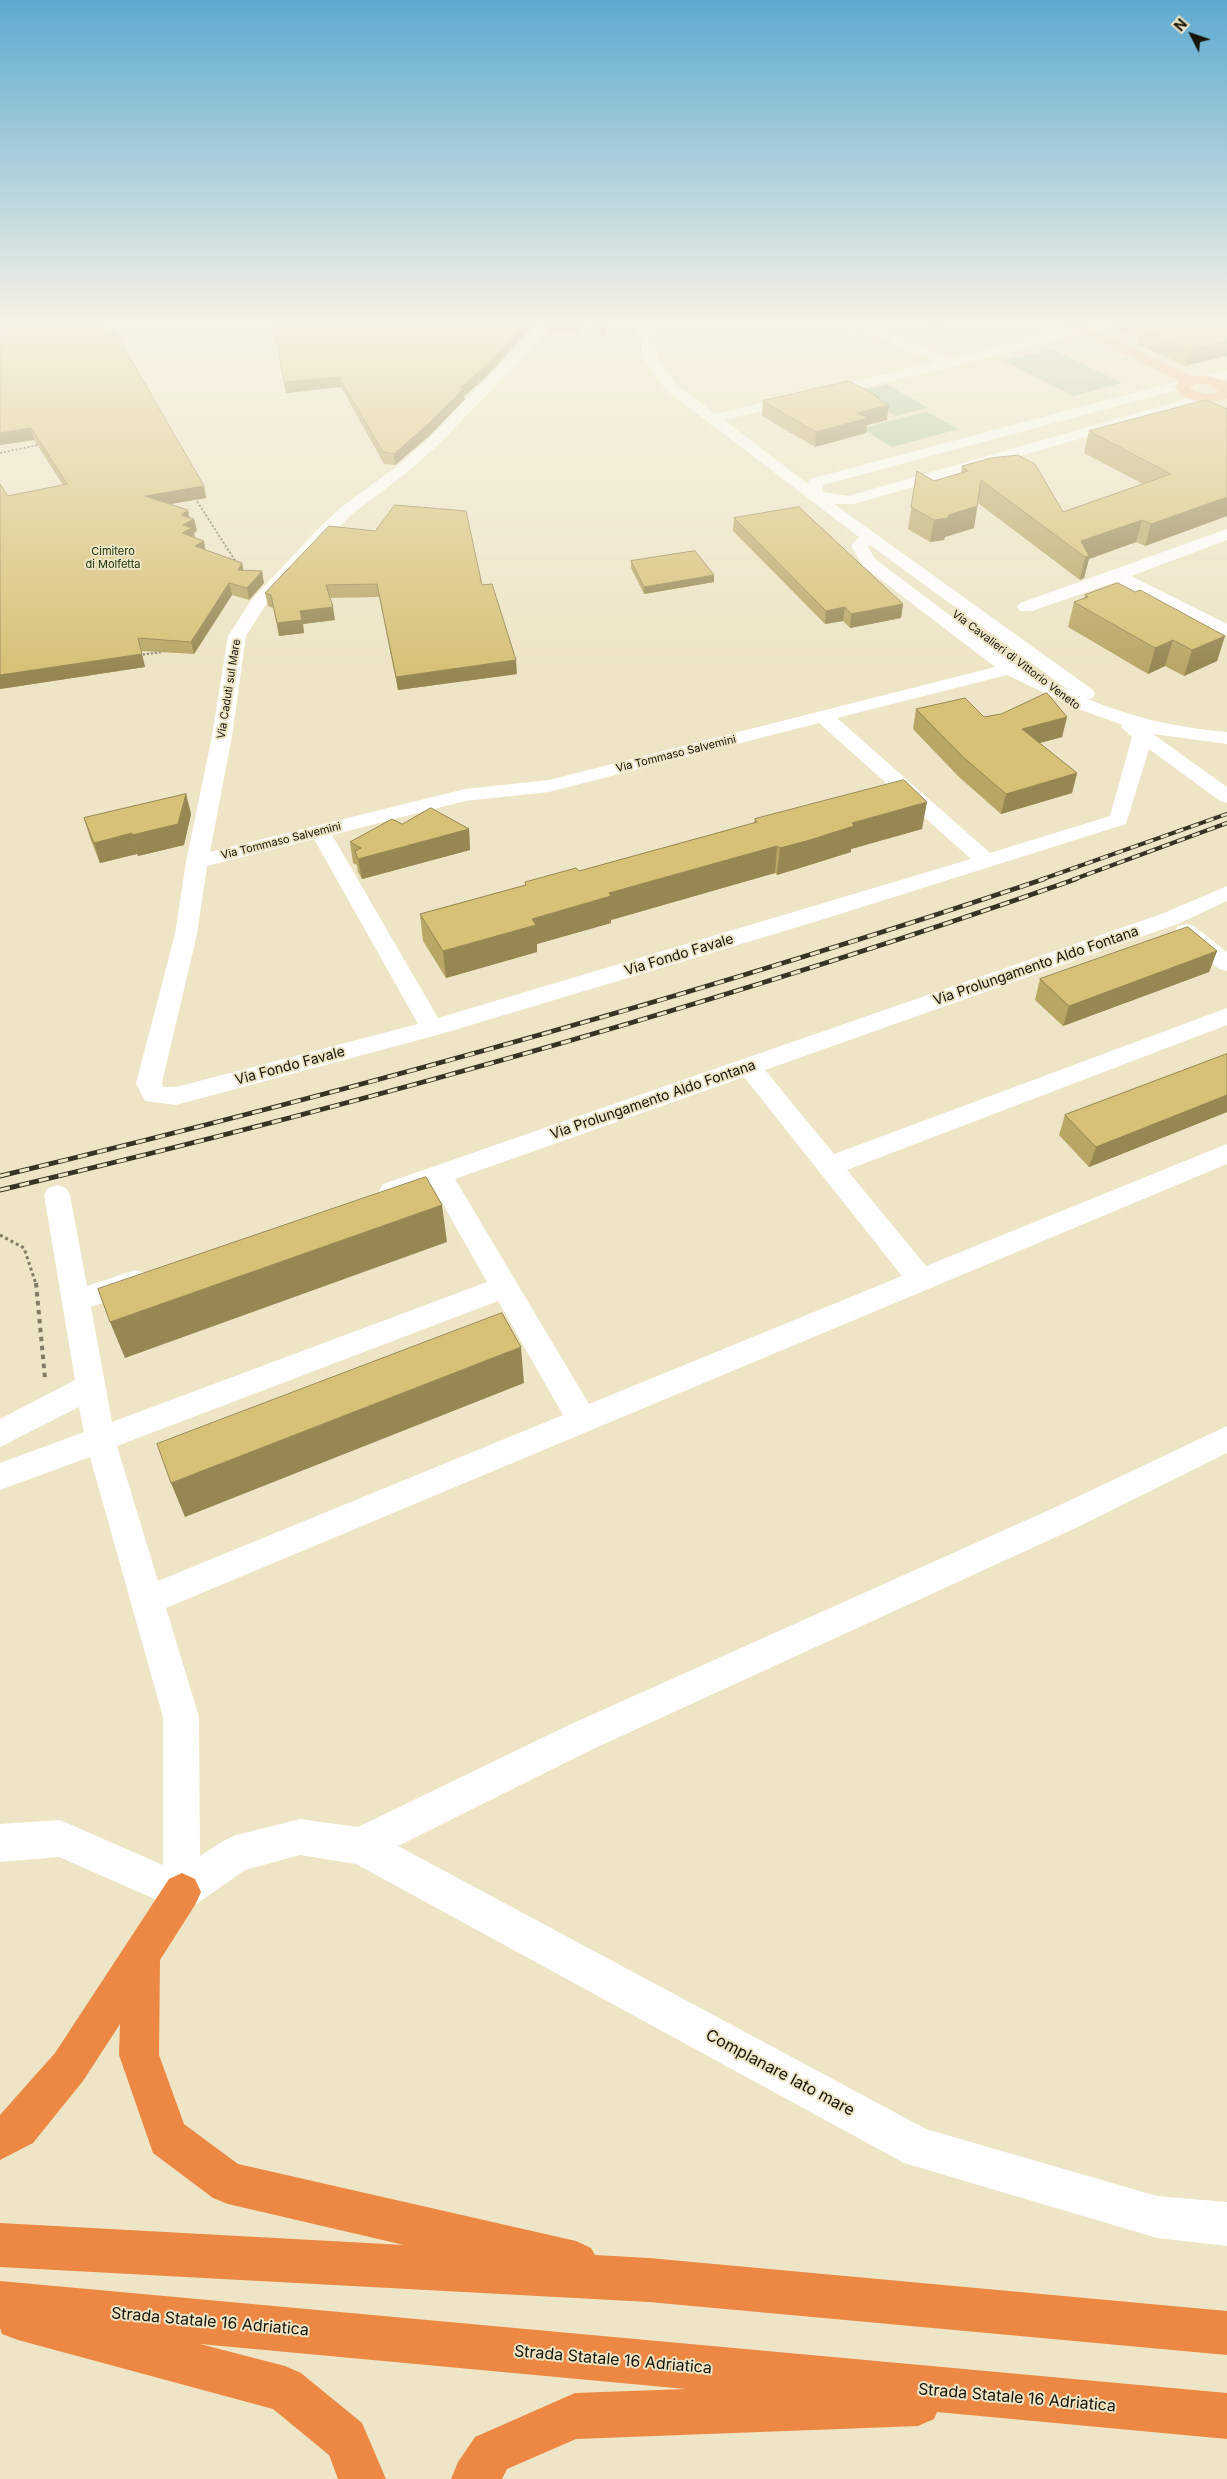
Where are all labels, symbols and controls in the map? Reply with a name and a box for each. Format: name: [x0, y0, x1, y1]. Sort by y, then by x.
north arrow: [1167, 10, 1217, 60]
text: N: [1170, 15, 1190, 34]
park label: Cimitero di Molfetta: [85, 545, 141, 571]
street label: Via Cavalieri di Vittorio Veneto: [949, 607, 1083, 713]
street label: Via Caduti sul Mare: [215, 638, 243, 740]
street label: Via Tommaso Salvemini: [615, 733, 737, 775]
street label: Via Tommaso Salvemini: [220, 820, 342, 862]
street label: Via Prolungamento Aldo Fontana: [931, 923, 1141, 1009]
street label: Via Fondo Favale: [623, 930, 735, 980]
street label: Via Fondo Favale: [233, 1043, 347, 1089]
street label: Via Prolungamento Aldo Fontana: [548, 1057, 758, 1143]
street label: Complanare lato mare: [702, 2026, 858, 2120]
street label: Strada Statale 16 Adriatica: [110, 2304, 310, 2340]
street label: Strada Statale 16 Adriatica: [513, 2342, 713, 2378]
street label: Strada Statale 16 Adriatica: [917, 2380, 1117, 2416]

